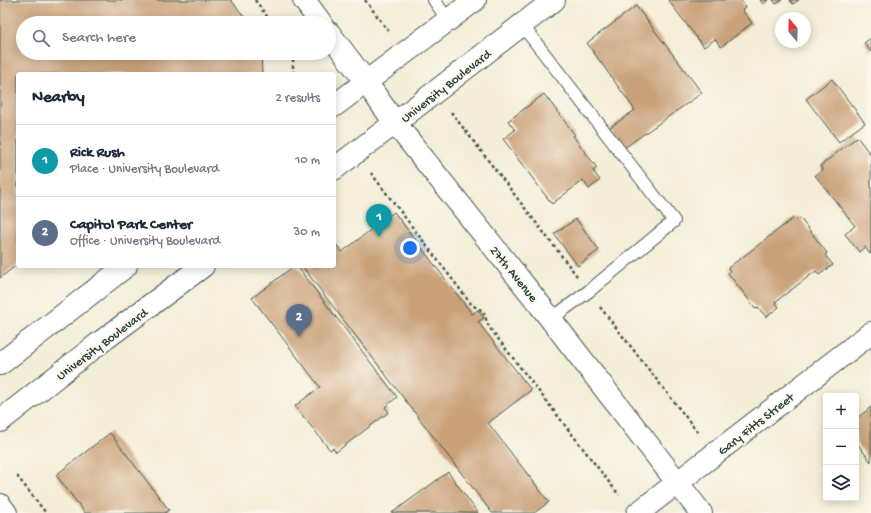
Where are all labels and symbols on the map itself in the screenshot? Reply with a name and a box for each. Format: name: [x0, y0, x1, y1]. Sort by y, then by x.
north arrow: [775, 12, 811, 48]
street label: University Boulevard: [399, 46, 496, 127]
pin: 1: [366, 204, 392, 237]
your location: [400, 238, 420, 258]
street label: 27th Avenue: [486, 244, 540, 306]
pin: 2: [286, 304, 312, 337]
street label: University Boulevard: [54, 305, 152, 384]
street label: Gary Fitts Street: [716, 390, 799, 459]

